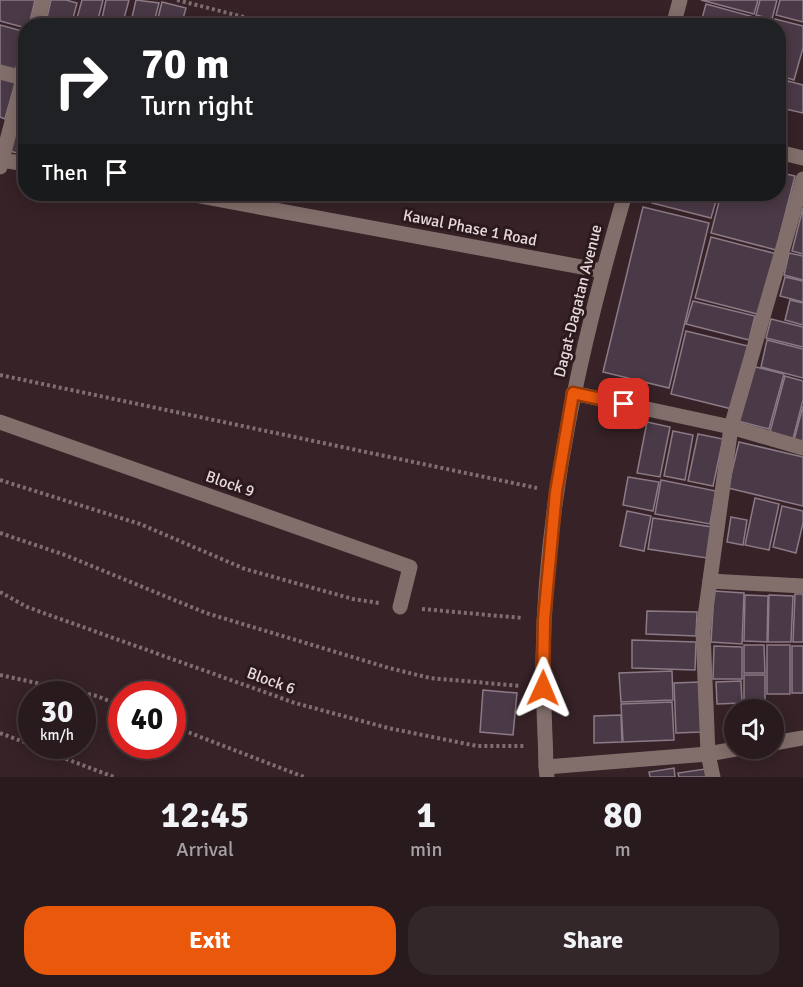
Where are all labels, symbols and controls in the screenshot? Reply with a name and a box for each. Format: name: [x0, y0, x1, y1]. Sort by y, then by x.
text: 70 m: [141, 39, 230, 90]
icon: right: [42, 42, 120, 120]
text: Turn right: [141, 90, 254, 123]
icon: arrive: [100, 156, 133, 189]
text: Then: [42, 159, 88, 186]
street label: Kawal Phase 1 Road: [401, 205, 539, 251]
street label: Dagat-Dagatan Avenue: [549, 223, 607, 379]
pin: [598, 378, 649, 429]
icon: arrive: [607, 387, 640, 420]
street label: Block 9: [203, 466, 257, 502]
position arrow: [511, 656, 575, 720]
street label: Block 6: [244, 663, 298, 699]
speed limit sign: 40: [108, 681, 186, 759]
text: 30: [41, 694, 73, 731]
map controls: [724, 699, 784, 759]
button: sound: [724, 699, 784, 759]
text: km/h: [40, 726, 74, 744]
text: 12:45: [161, 793, 249, 838]
text: 1: [417, 793, 436, 838]
text: 80: [603, 793, 642, 838]
text: Arrival: [176, 837, 234, 862]
text: min: [410, 837, 442, 862]
text: m: [615, 837, 631, 862]
button: Exit: [24, 906, 396, 975]
button: Share: [408, 906, 779, 975]

